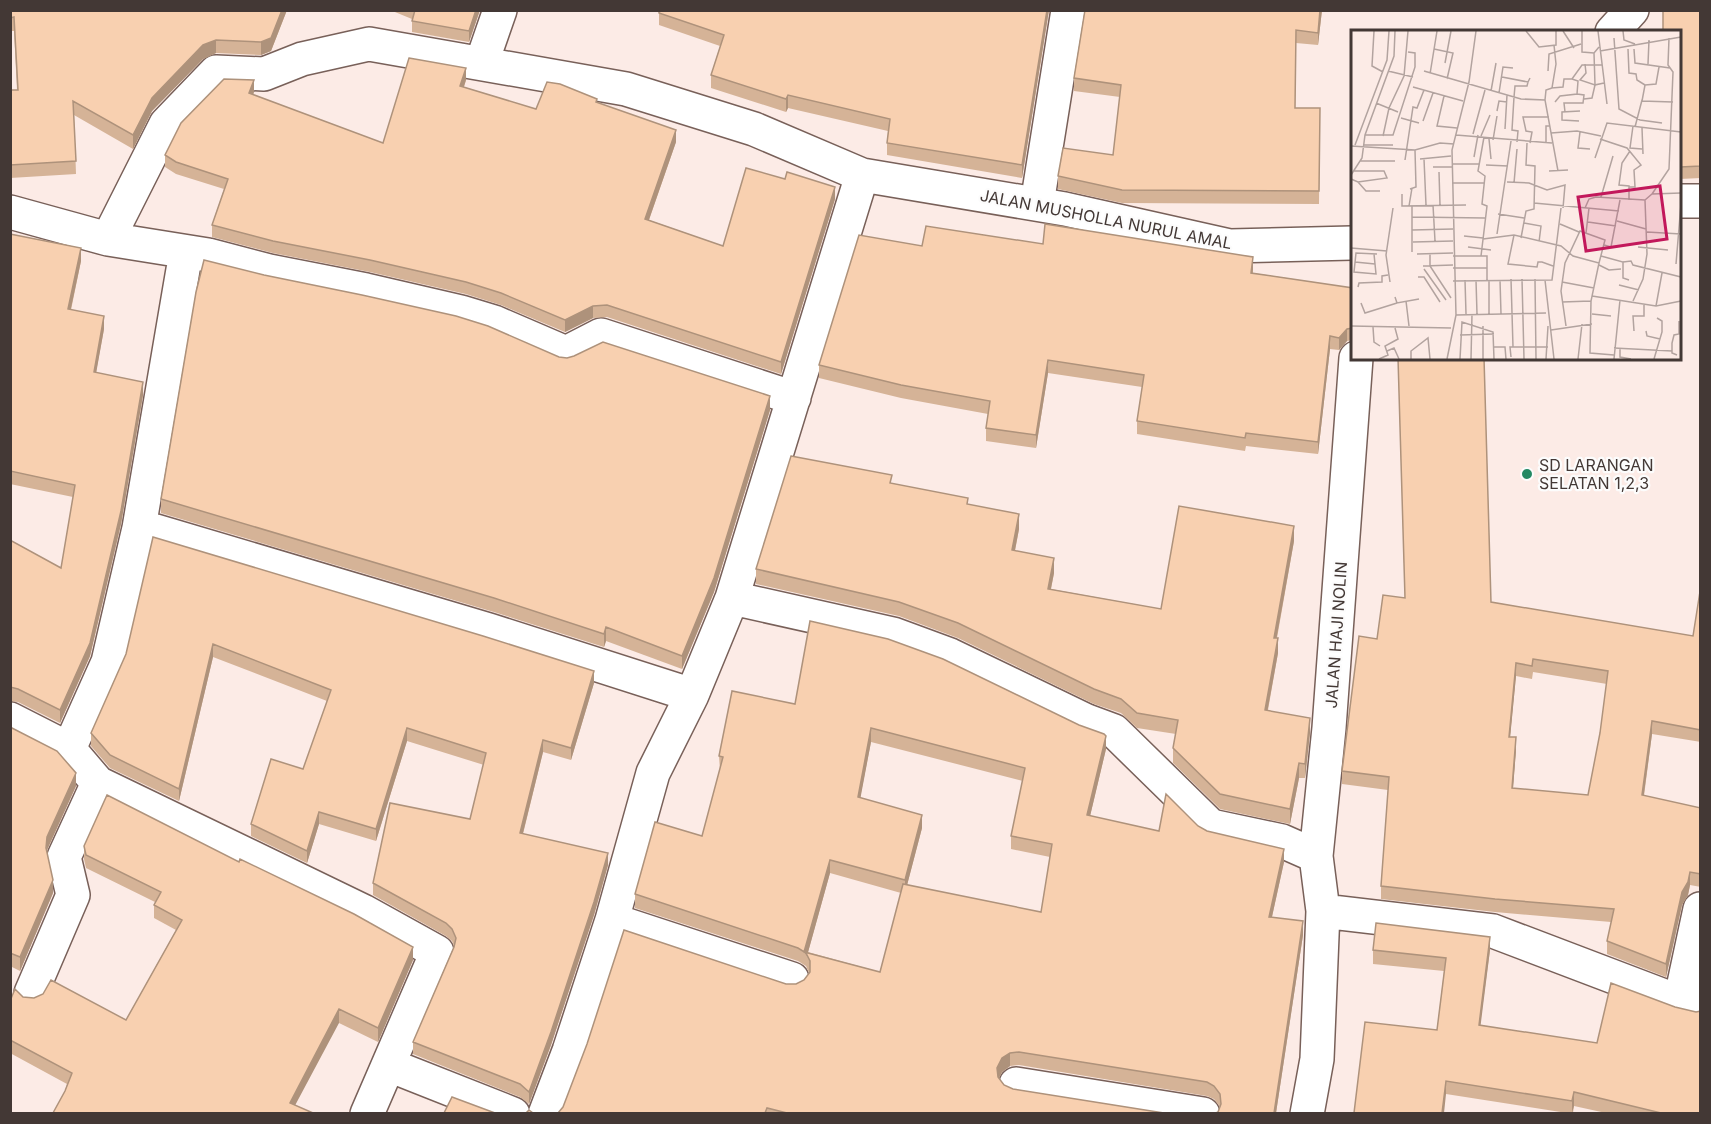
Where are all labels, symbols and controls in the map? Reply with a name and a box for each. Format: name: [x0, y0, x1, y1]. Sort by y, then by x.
inset map: [1351, 30, 1681, 360]
street label: JALAN MUSHOLLA NURUL AMAL: [978, 185, 1234, 253]
place label: SD LARANGAN SELATAN 1,2,3: [1539, 455, 1653, 493]
marker: SD LARANGAN SELATAN 1,2,3: [1520, 467, 1534, 481]
street label: JALAN HAJI NOLIN: [1321, 561, 1351, 709]

